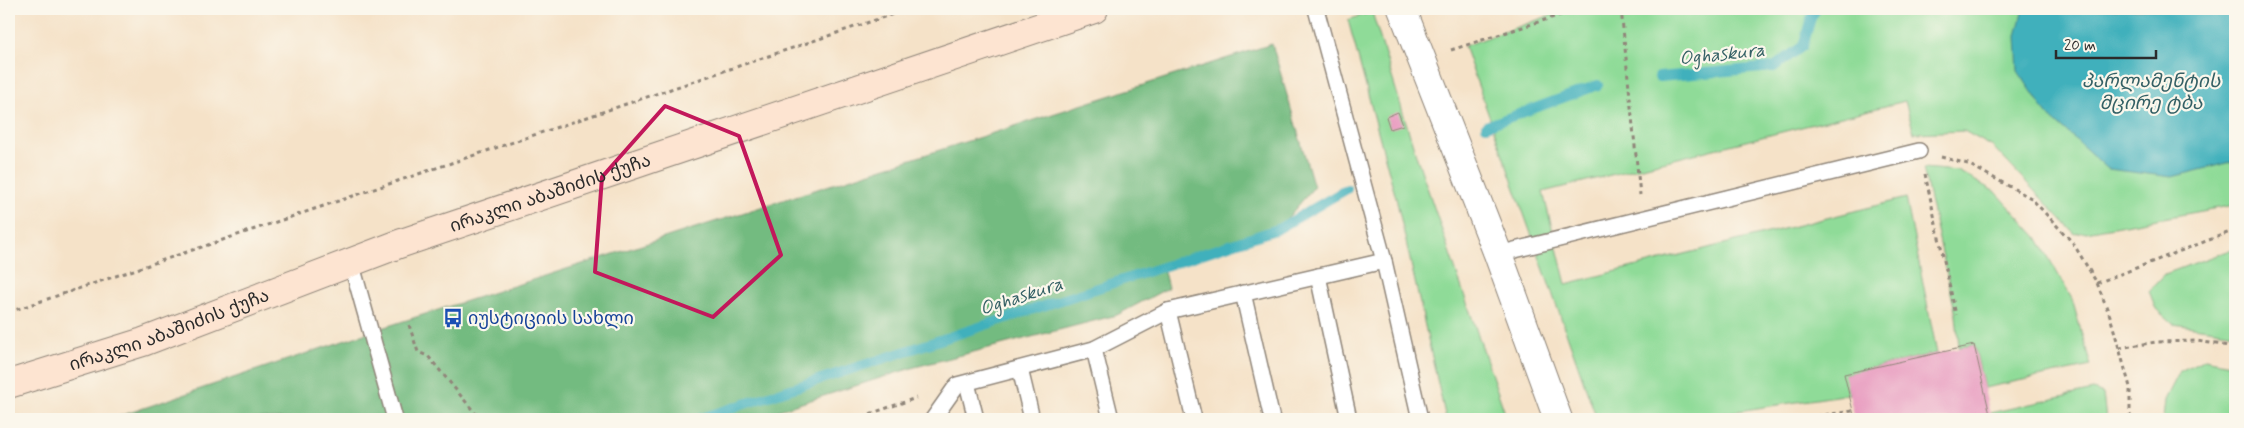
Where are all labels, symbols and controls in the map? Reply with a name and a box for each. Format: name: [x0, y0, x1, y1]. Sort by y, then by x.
scale bar: [2056, 28, 2156, 60]
text: 20 m: [2064, 36, 2096, 56]
water label: Oghaskura: [1678, 38, 1766, 71]
water label: პარლამენტის მცირე ტბა: [2082, 69, 2221, 116]
street label: ირაკლი აბაშიძის ქუჩა: [447, 149, 654, 239]
water label: Oghaskura: [977, 271, 1066, 322]
street label: ირაკლი აბაშიძის ქუჩა: [66, 284, 273, 377]
bus stop icon: იუსტიციის სახლი: [442, 307, 464, 329]
place label: იუსტიციის სახლი: [468, 307, 634, 331]

